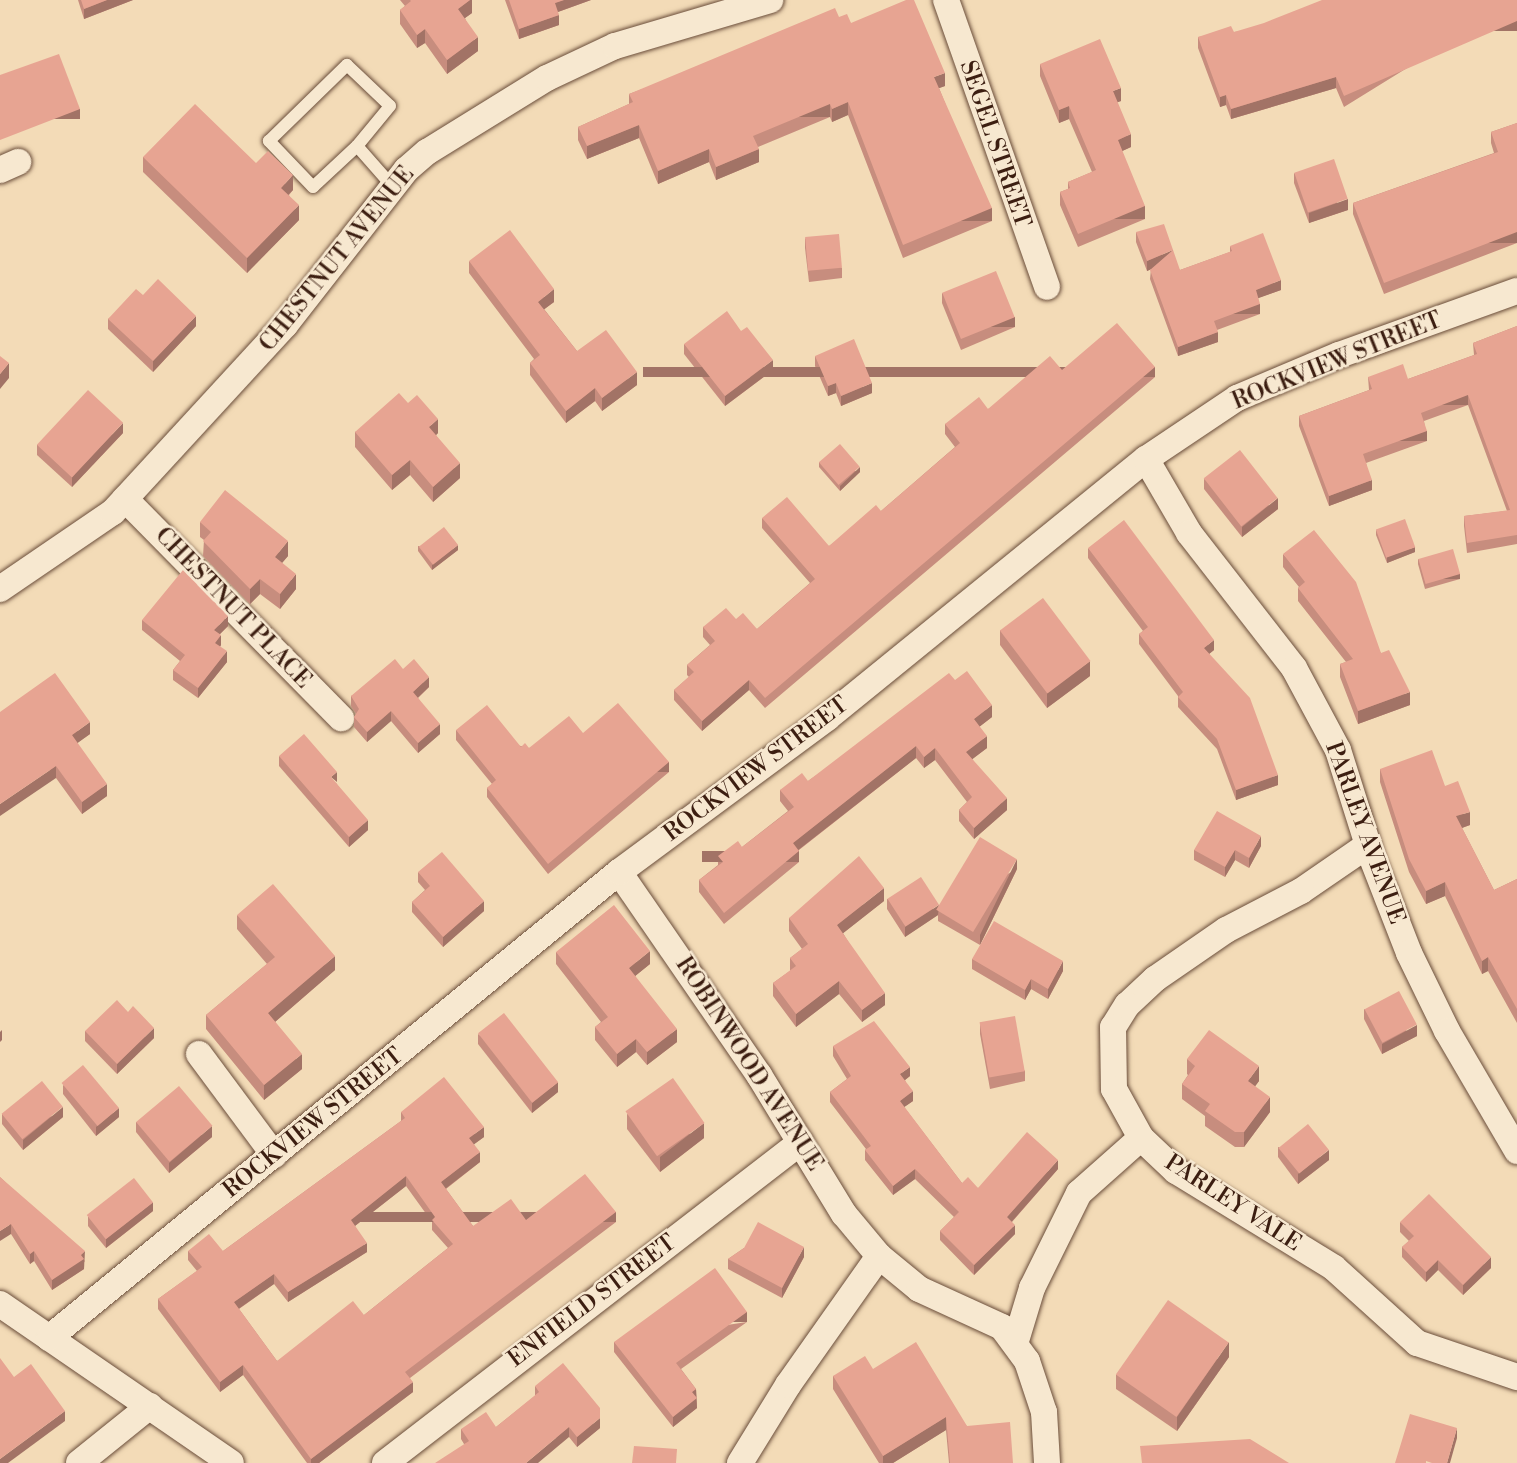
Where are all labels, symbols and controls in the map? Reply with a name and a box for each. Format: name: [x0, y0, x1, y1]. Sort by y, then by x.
street label: SEGEL STREET: [954, 57, 1036, 231]
street label: CHESTNUT AVENUE: [254, 161, 420, 357]
street label: ROCKVIEW STREET: [1228, 306, 1446, 416]
street label: CHESTNUT PLACE: [149, 522, 317, 694]
street label: ROCKVIEW STREET: [658, 691, 854, 847]
street label: PARLEY AVENUE: [1319, 738, 1411, 928]
street label: ROBINWOOD AVENUE: [669, 952, 829, 1176]
street label: ROCKVIEW STREET: [217, 1042, 409, 1204]
street label: PARLEY VALE: [1160, 1149, 1306, 1257]
street label: ENFIELD STREET: [502, 1229, 682, 1373]

